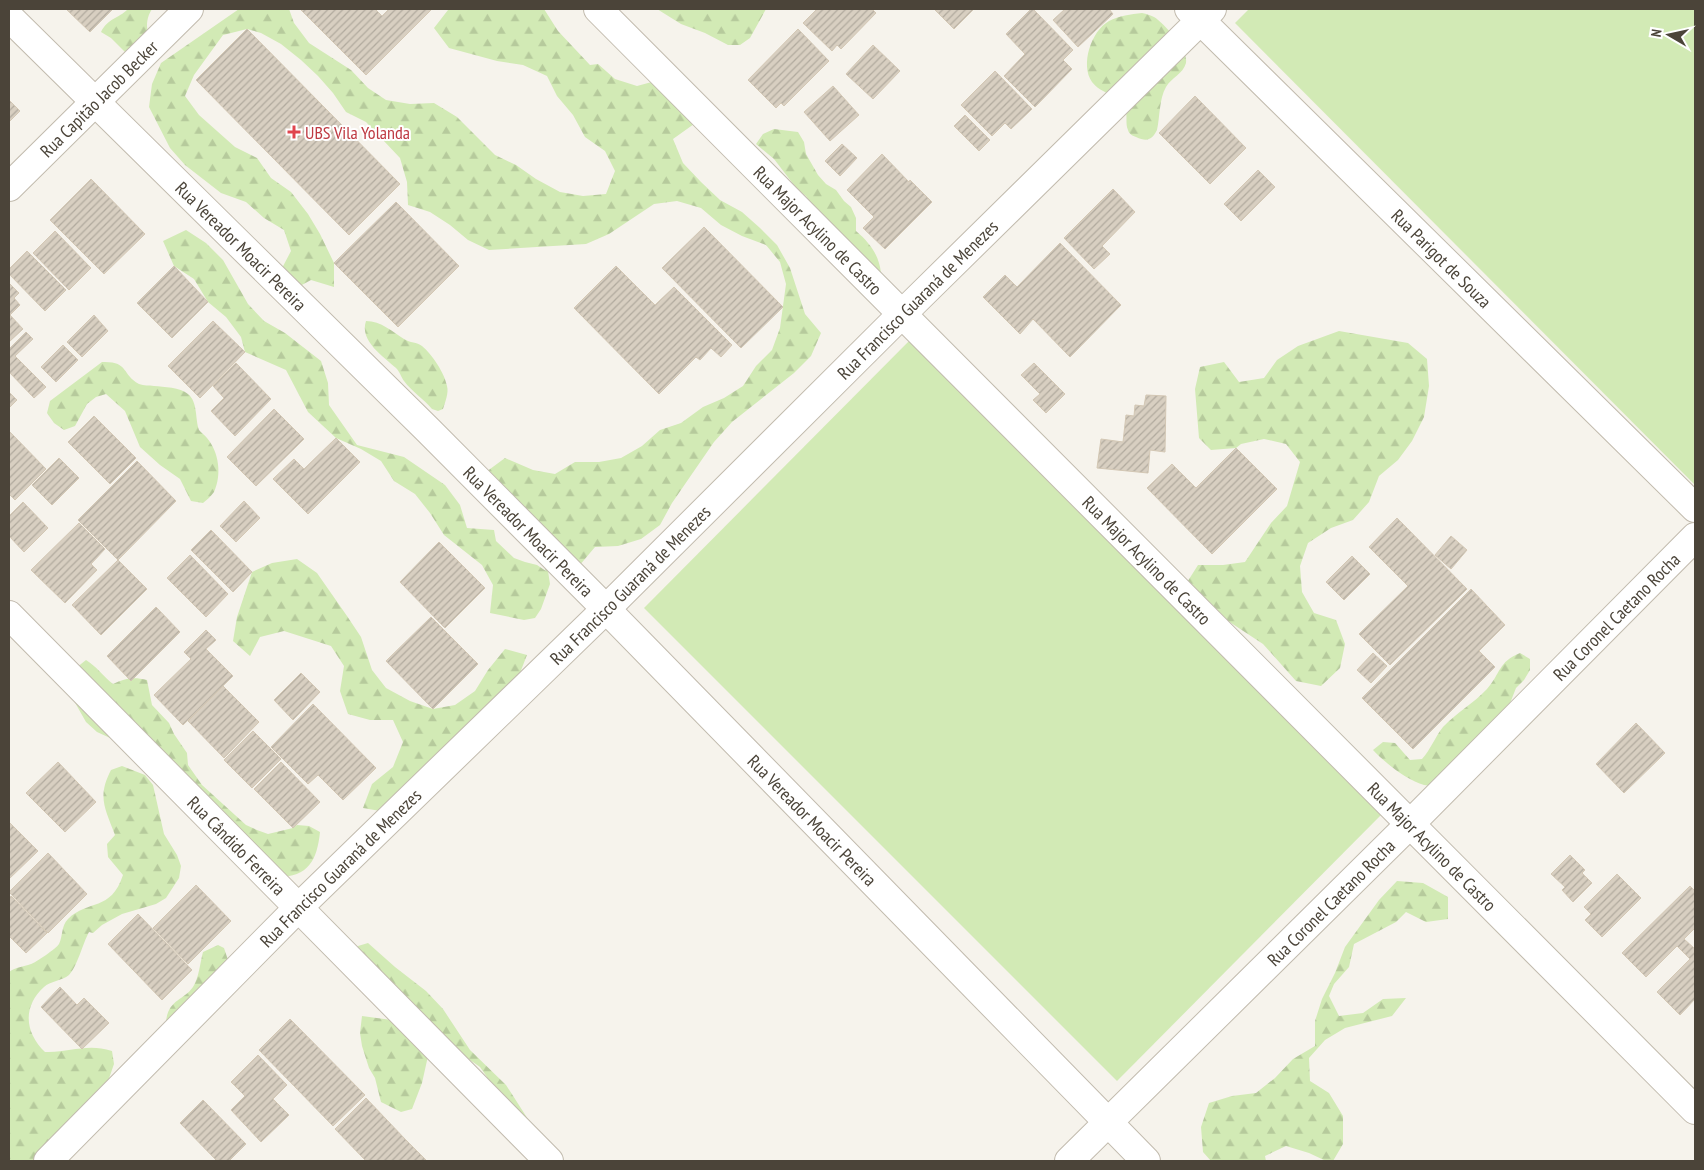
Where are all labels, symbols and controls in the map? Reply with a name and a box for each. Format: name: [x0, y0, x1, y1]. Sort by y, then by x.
north arrow: [1644, 10, 1694, 60]
text: N: [1647, 28, 1666, 38]
street label: Rua Capitão Jacob Becker: [35, 35, 162, 162]
place label: UBS Vila Yolanda: [305, 121, 410, 144]
marker: UBS Vila Yolanda: [287, 125, 301, 139]
street label: Rua Major Acylino de Castro: [749, 161, 888, 300]
street label: Rua Vereador Moacir Pereira: [171, 176, 312, 315]
street label: Rua Parigot de Souza: [1387, 204, 1497, 313]
street label: Rua Francisco Guaraná de Menezes: [832, 215, 1003, 384]
street label: Rua Vereador Moacir Pereira: [459, 461, 598, 601]
street label: Rua Major Acylino de Castro: [1078, 491, 1217, 630]
street label: Rua Francisco Guaraná de Menezes: [545, 500, 715, 669]
street label: Rua Coronel Caetano Rocha: [1548, 548, 1684, 685]
street label: Rua Vereador Moacir Pereira: [743, 749, 882, 891]
street label: Rua Major Acylino de Castro: [1363, 777, 1502, 916]
street label: Rua Francisco Guaraná de Menezes: [255, 784, 426, 952]
street label: Rua Cândido Ferreira: [183, 791, 291, 900]
street label: Rua Coronel Caetano Rocha: [1262, 834, 1400, 971]

